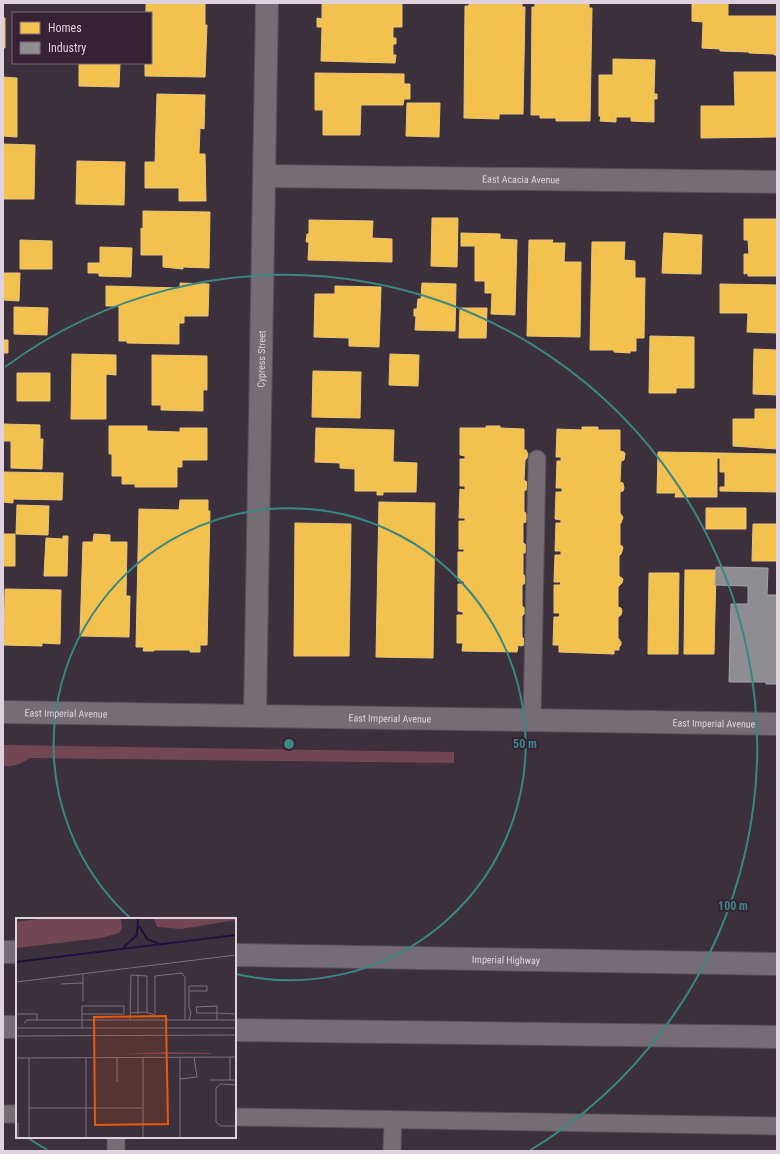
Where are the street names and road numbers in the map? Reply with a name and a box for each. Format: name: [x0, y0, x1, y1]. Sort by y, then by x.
street label: East Acacia Avenue: [482, 173, 560, 185]
street label: Cypress Street: [255, 330, 267, 388]
street label: East Imperial Avenue: [25, 707, 108, 719]
street label: East Imperial Avenue: [348, 712, 432, 724]
street label: East Imperial Avenue: [672, 717, 756, 729]
street label: Imperial Highway: [472, 953, 540, 966]

